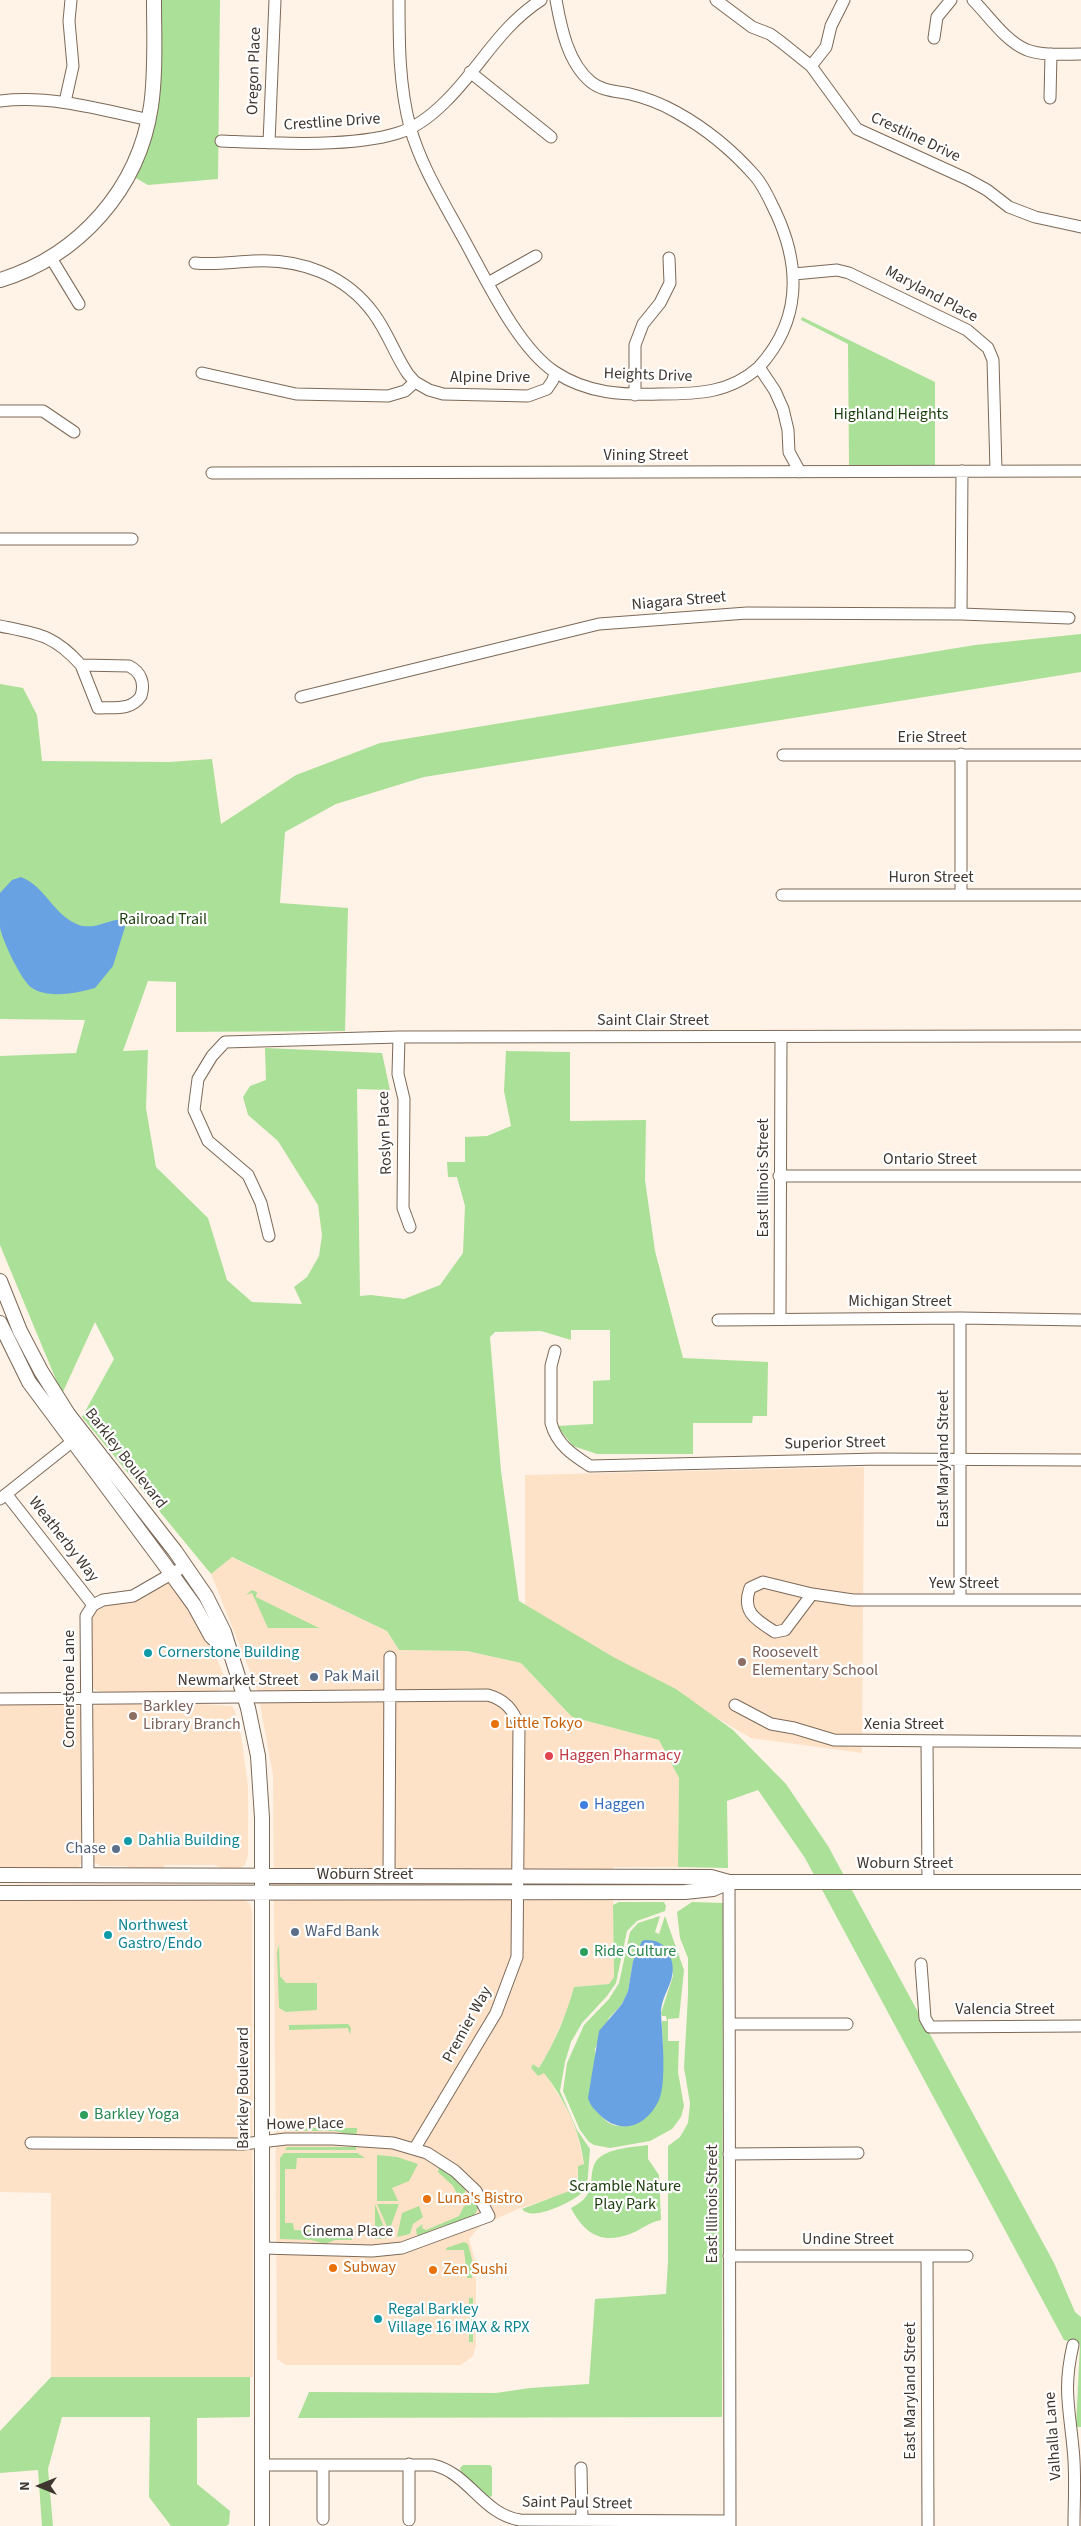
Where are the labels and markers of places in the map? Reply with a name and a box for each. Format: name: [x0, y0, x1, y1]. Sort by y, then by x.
place label: Cornerstone Building: [158, 1643, 299, 1663]
place label: Roosevelt Elementary School: [752, 1643, 878, 1681]
marker: Cornerstone Building: [142, 1647, 154, 1659]
marker: Roosevelt Elementary School: [736, 1656, 748, 1668]
place label: Pak Mail: [324, 1667, 379, 1687]
marker: Pak Mail: [308, 1671, 320, 1683]
place label: Barkley Library Branch: [143, 1697, 241, 1735]
marker: Barkley Library Branch: [127, 1710, 139, 1722]
place label: Little Tokyo: [505, 1714, 583, 1734]
marker: Little Tokyo: [489, 1718, 501, 1730]
place label: Haggen Pharmacy: [559, 1746, 681, 1766]
marker: Haggen Pharmacy: [543, 1750, 555, 1762]
place label: Haggen: [594, 1795, 645, 1815]
marker: Haggen: [578, 1799, 590, 1811]
place label: Dahlia Building: [138, 1831, 240, 1851]
marker: Dahlia Building: [122, 1835, 134, 1847]
place label: Chase: [65, 1839, 106, 1859]
marker: Chase: [110, 1843, 122, 1855]
place label: Northwest Gastro/Endo: [118, 1916, 202, 1954]
place label: WaFd Bank: [305, 1922, 379, 1942]
marker: WaFd Bank: [289, 1926, 301, 1938]
marker: Northwest Gastro/Endo: [102, 1929, 114, 1941]
place label: Ride Culture: [594, 1942, 676, 1962]
marker: Ride Culture: [578, 1946, 590, 1958]
place label: Barkley Yoga: [94, 2105, 179, 2125]
marker: Barkley Yoga: [78, 2109, 90, 2121]
place label: Luna's Bistro: [437, 2189, 523, 2209]
marker: Luna's Bistro: [421, 2193, 433, 2205]
place label: Subway: [343, 2258, 396, 2278]
place label: Zen Sushi: [443, 2260, 508, 2280]
marker: Subway: [327, 2262, 339, 2274]
marker: Zen Sushi: [427, 2264, 439, 2276]
place label: Regal Barkley Village 16 IMAX & RPX: [388, 2300, 529, 2338]
marker: Regal Barkley Village 16 IMAX & RPX: [372, 2313, 384, 2325]

